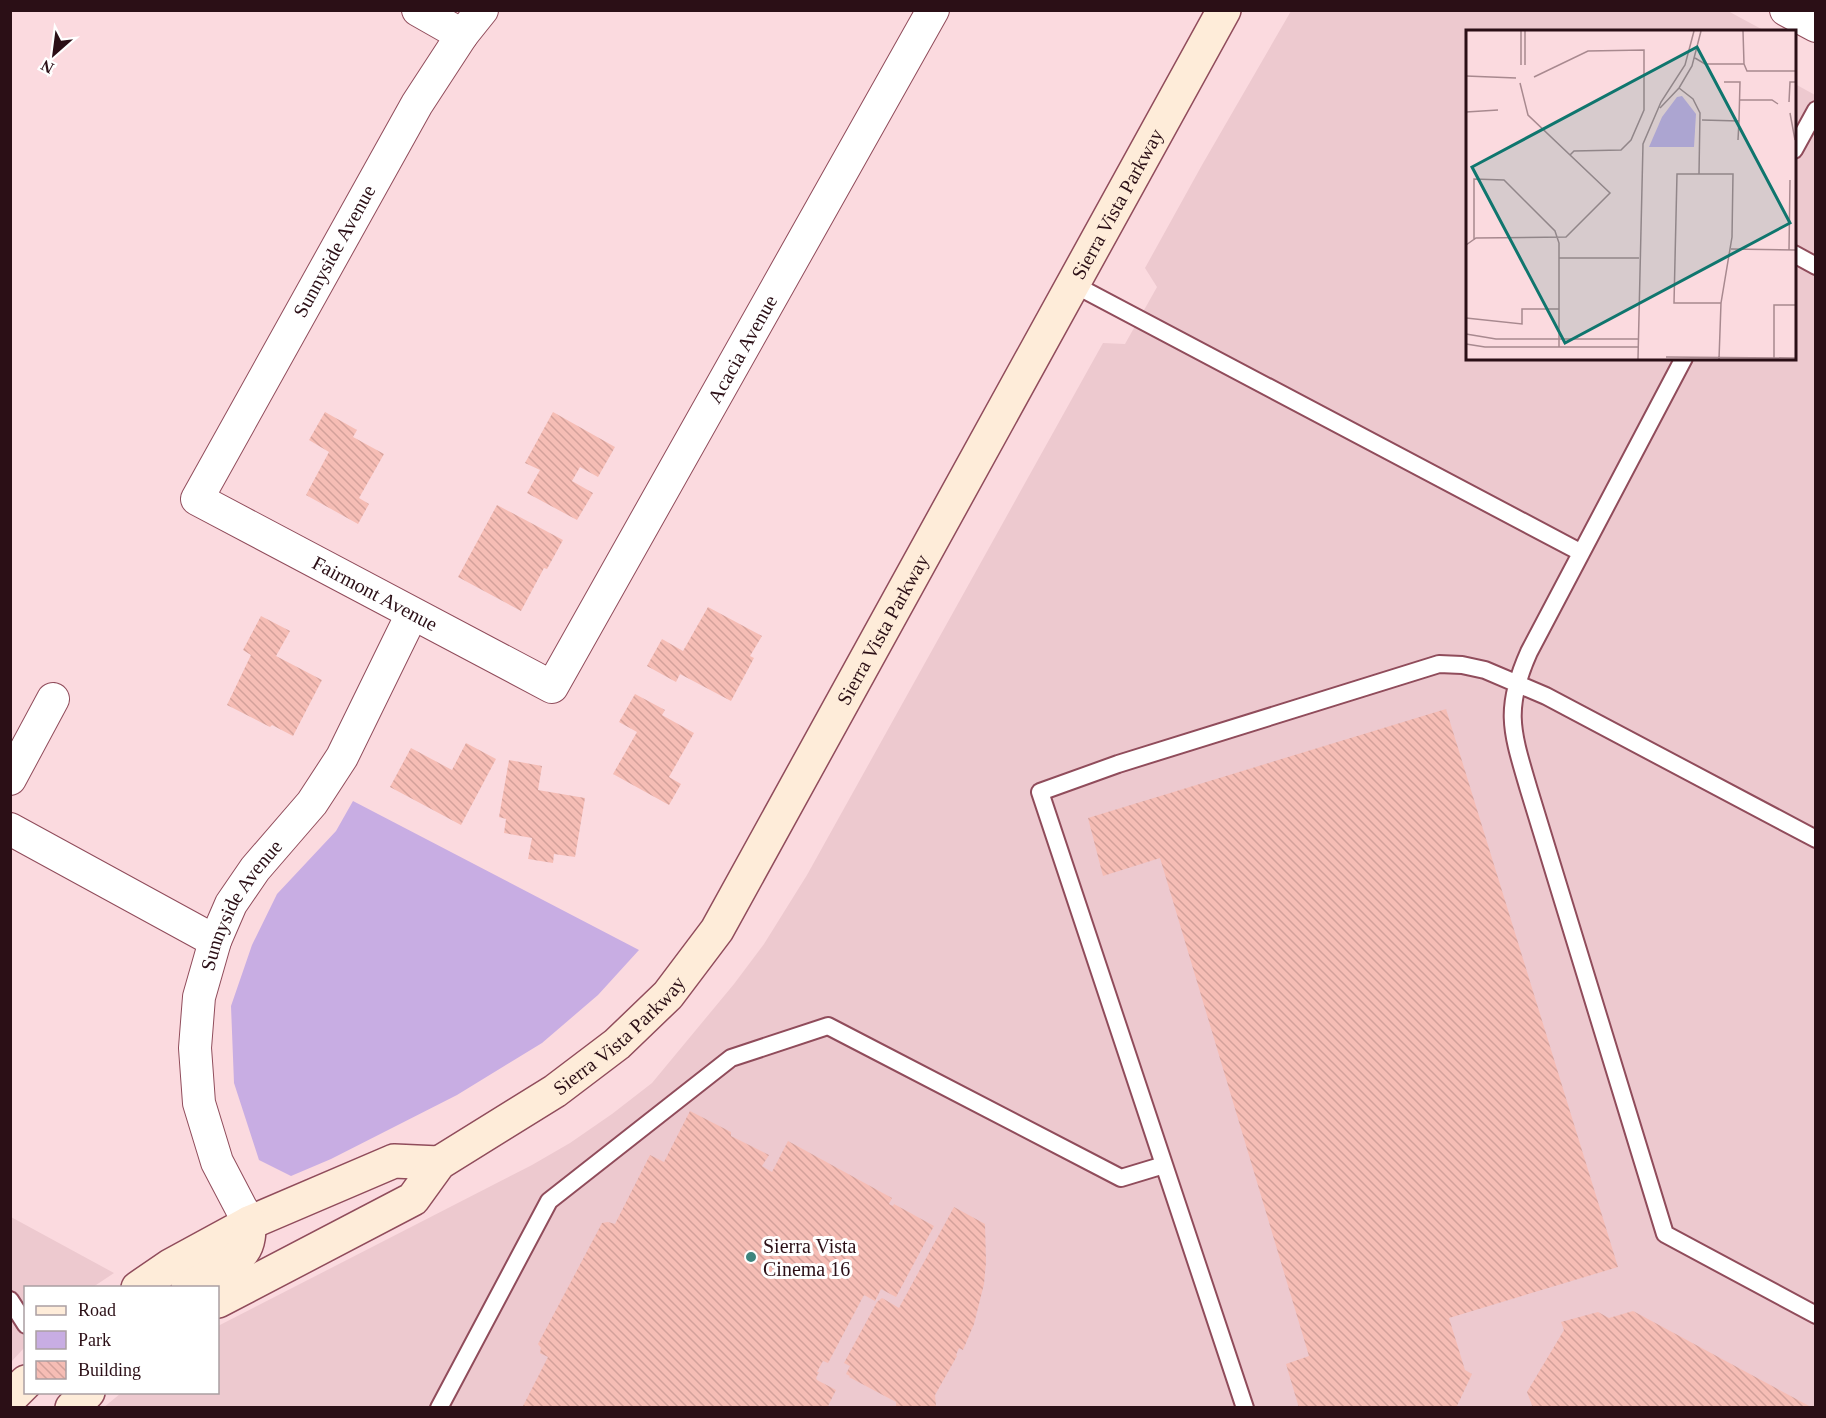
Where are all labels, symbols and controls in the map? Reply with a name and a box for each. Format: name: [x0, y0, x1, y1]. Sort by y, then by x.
north arrow: [24, 24, 84, 84]
inset map: [1466, 30, 1796, 360]
text: N: [38, 56, 56, 77]
street label: Sierra Vista Parkway: [1067, 125, 1168, 283]
street label: Sunnyside Avenue: [289, 181, 380, 322]
street label: Acacia Avenue: [703, 291, 781, 407]
street label: Sierra Vista Parkway: [832, 550, 934, 709]
street label: Fairmont Avenue: [309, 551, 441, 635]
street label: Sunnyside Avenue: [196, 835, 286, 973]
street label: Sierra Vista Parkway: [549, 972, 690, 1099]
place label: Sierra Vista Cinema 16: [763, 1235, 857, 1280]
marker: Sierra Vista Cinema 16: [744, 1250, 758, 1264]
legend: [24, 1286, 219, 1394]
text: Road: [78, 1300, 116, 1320]
text: Park: [78, 1330, 111, 1350]
text: Building: [78, 1360, 141, 1380]

